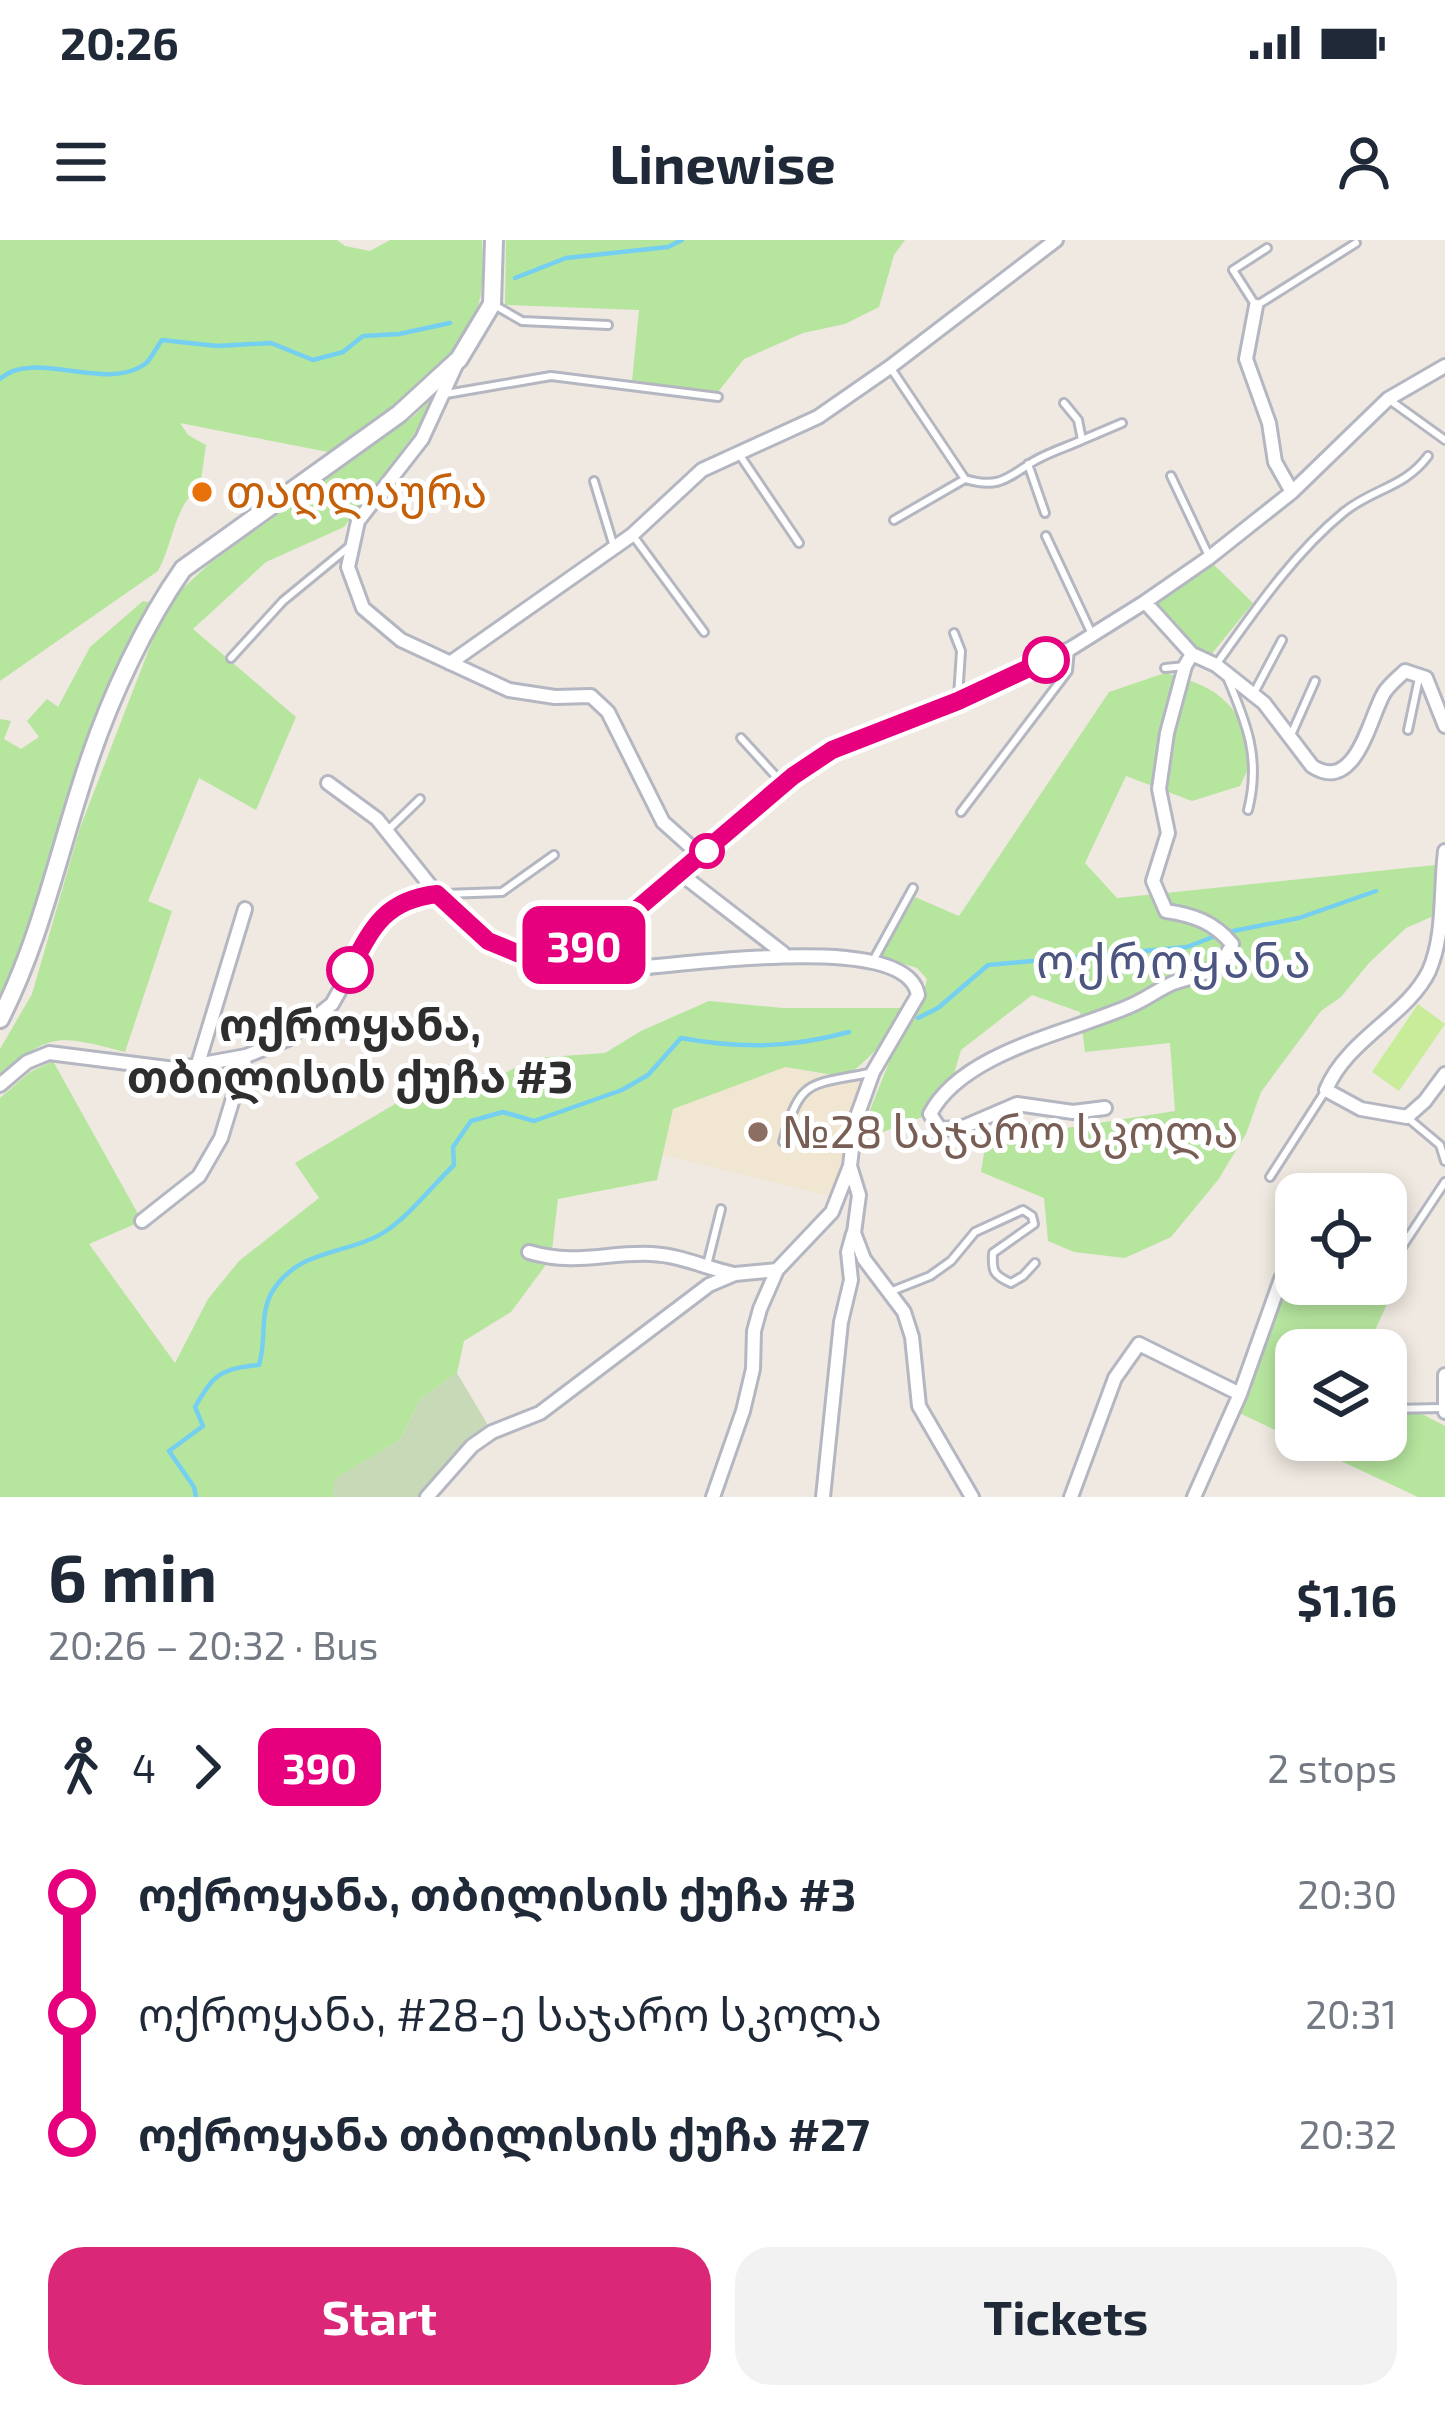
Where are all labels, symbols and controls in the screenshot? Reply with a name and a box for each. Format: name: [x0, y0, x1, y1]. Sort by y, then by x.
text: 20:26: [60, 15, 179, 69]
icon: menu: [48, 129, 114, 195]
icon: person: [1331, 129, 1397, 195]
text: Linewise: [609, 130, 836, 195]
place label: თაღლაურა: [226, 463, 487, 520]
marker: თაღლაურა: [189, 479, 215, 505]
unlabelled marker: [1024, 638, 1068, 682]
unlabelled marker: [691, 835, 723, 867]
line badge: 390: [515, 906, 653, 984]
text: 390: [546, 920, 622, 970]
district label: ოქროყანა: [1036, 930, 1314, 990]
marker: ოქროყანა, თბილისის ქუჩა #3: [328, 948, 372, 992]
place label: ოქროყანა, თბილისის ქუჩა #3: [127, 996, 573, 1105]
place label: №28 საჯარო სკოლა: [782, 1103, 1238, 1160]
marker: №28 საჯარო სკოლა: [745, 1119, 771, 1145]
map controls: [1275, 1173, 1407, 1461]
button: locate: [1275, 1173, 1407, 1305]
button: layers: [1275, 1329, 1407, 1461]
text: 6 min: [48, 1536, 217, 1615]
text: $1.16: [1296, 1572, 1397, 1626]
text: 20:26 – 20:32 · Bus: [48, 1621, 378, 1668]
icon: walk: [48, 1734, 114, 1800]
icon: forward: [174, 1734, 240, 1800]
text: 390: [282, 1742, 357, 1792]
text: 4: [132, 1744, 156, 1791]
text: 2 stops: [1267, 1744, 1397, 1791]
text: ოქროყანა, თბილისის ქუჩა #3: [138, 1866, 856, 1920]
text: 20:30: [1297, 1870, 1397, 1917]
text: ოქროყანა, #28-ე საჯარო სკოლა: [138, 1986, 882, 2040]
text: 20:31: [1305, 1990, 1397, 2037]
text: ოქროყანა თბილისის ქუჩა #27: [138, 2106, 870, 2160]
text: 20:32: [1299, 2110, 1397, 2157]
button: Start: [48, 2247, 711, 2385]
button: Tickets: [735, 2247, 1397, 2385]

